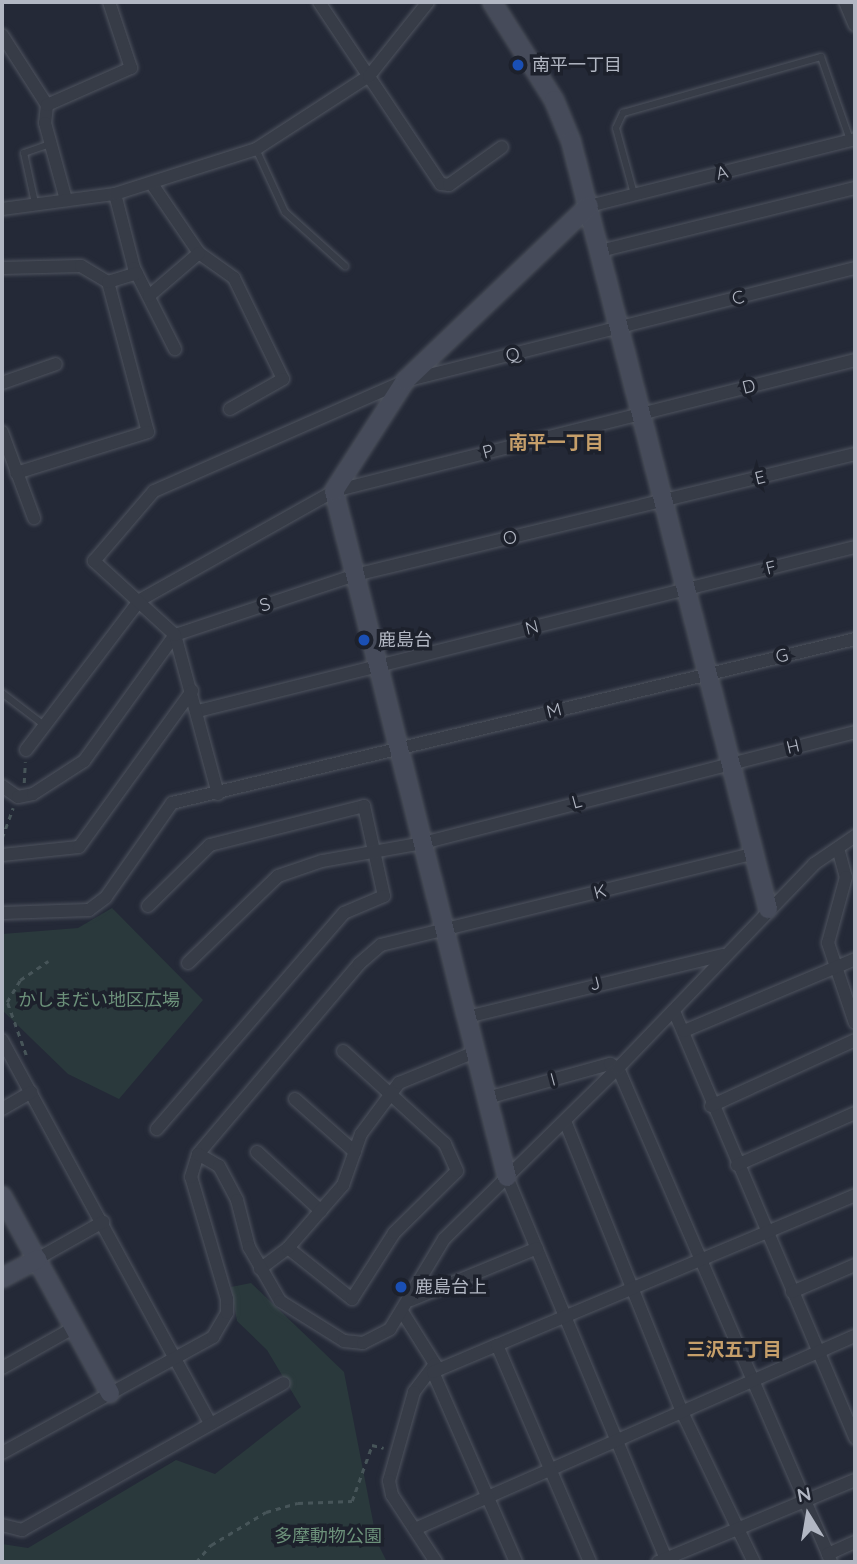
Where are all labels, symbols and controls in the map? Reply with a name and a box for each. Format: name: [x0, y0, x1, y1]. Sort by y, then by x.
place label: 南平一丁目: [532, 54, 622, 76]
marker: 南平一丁目: [510, 57, 526, 73]
street label: A: [714, 161, 730, 185]
street label: C: [730, 286, 746, 310]
street label: Q: [504, 343, 522, 367]
street label: D: [740, 375, 758, 399]
district label: 南平一丁目: [509, 432, 603, 454]
street label: P: [480, 440, 496, 464]
street label: E: [752, 466, 768, 490]
street label: O: [501, 526, 519, 550]
street label: F: [763, 556, 779, 580]
street label: S: [257, 593, 273, 617]
street label: N: [523, 616, 541, 640]
place label: 鹿島台: [378, 629, 432, 651]
marker: 鹿島台: [356, 632, 372, 648]
street label: G: [773, 644, 791, 668]
street label: M: [544, 699, 564, 723]
street label: H: [784, 735, 802, 759]
street label: L: [570, 790, 584, 814]
street label: K: [591, 880, 609, 904]
street label: J: [587, 972, 603, 996]
park label: かしまだい地区広場: [18, 989, 180, 1011]
street label: I: [548, 1069, 558, 1091]
place label: 鹿島台上: [415, 1276, 487, 1298]
marker: 鹿島台上: [393, 1279, 409, 1295]
district label: 三沢五丁目: [687, 1339, 781, 1361]
north arrow: [773, 1480, 843, 1550]
text: N: [795, 1481, 813, 1507]
park label: 多摩動物公園: [274, 1525, 382, 1547]

